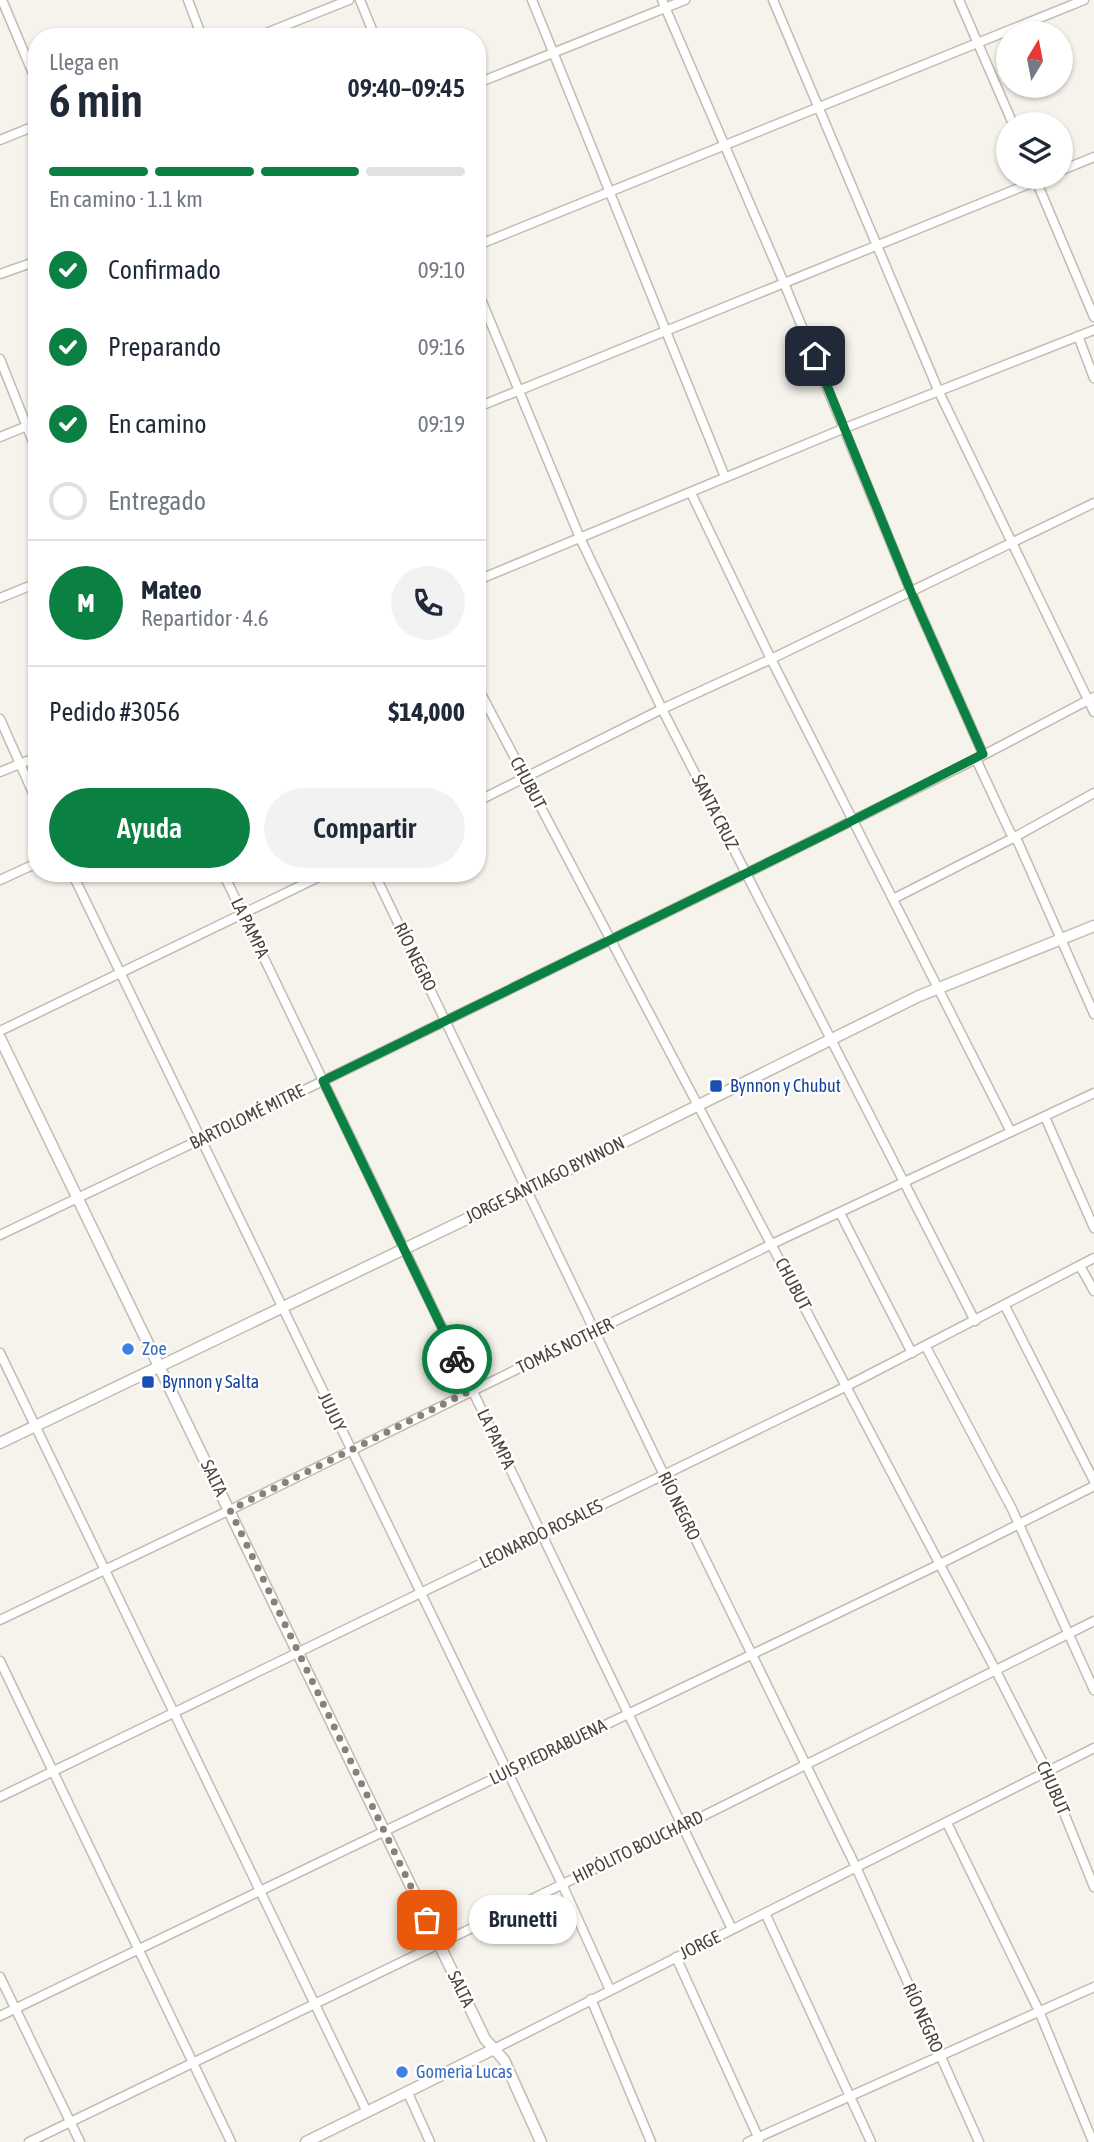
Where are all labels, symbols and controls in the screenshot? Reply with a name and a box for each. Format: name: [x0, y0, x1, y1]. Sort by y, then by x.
north arrow: [996, 21, 1073, 98]
map controls: [996, 21, 1073, 189]
text: Llega en: [49, 49, 119, 75]
text: 09:40–09:45: [348, 73, 465, 103]
text: 6 min: [49, 74, 143, 127]
button: layers: [996, 112, 1073, 189]
text: En camino · 1.1 km: [49, 186, 203, 212]
icon: check: [49, 251, 87, 289]
text: Confirmado: [108, 255, 221, 285]
text: 09:10: [418, 257, 465, 283]
pin: [785, 326, 845, 386]
icon: check: [49, 328, 87, 366]
text: Preparando: [108, 332, 221, 362]
text: 09:16: [418, 334, 465, 360]
icon: home: [796, 337, 834, 375]
icon: check: [49, 405, 87, 443]
text: En camino: [108, 409, 207, 439]
text: 09:19: [418, 411, 465, 437]
text: Entregado: [108, 486, 206, 516]
button: phone: [391, 566, 465, 640]
text: Mateo: [141, 575, 202, 605]
text: M: [77, 588, 95, 618]
text: Repartidor · 4.6: [141, 605, 268, 631]
text: Pedido #3056: [49, 697, 180, 727]
text: $14,000: [388, 697, 465, 727]
street label: CHUBUT: [506, 753, 551, 813]
street label: SANTA CRUZ: [688, 771, 743, 853]
button: Ayuda: [49, 788, 250, 868]
button: Compartir: [264, 788, 465, 868]
street label: LA PAMPA: [227, 894, 274, 961]
street label: RÍO NEGRO: [390, 919, 441, 995]
place label: Bynnon y Chubut: [730, 1075, 841, 1096]
marker: Bynnon y Chubut: [708, 1078, 724, 1094]
street label: BARTOLOMÉ MITRE: [186, 1080, 308, 1153]
street label: JORGE SANTIAGO BYNNON: [462, 1132, 628, 1227]
street label: CHUBUT: [771, 1254, 816, 1314]
street label: TOMÁS NOTHER: [513, 1313, 616, 1378]
courier: [422, 1324, 492, 1394]
place label: Zoe: [142, 1338, 167, 1359]
icon: bike: [438, 1340, 476, 1378]
marker: Zoe: [120, 1341, 136, 1357]
place label: Bynnon y Salta: [162, 1371, 259, 1392]
marker: Bynnon y Salta: [140, 1374, 156, 1390]
street label: JUJUY: [314, 1389, 351, 1435]
street label: LA PAMPA: [473, 1405, 520, 1472]
street label: SALTA: [197, 1456, 232, 1499]
street label: RÍO NEGRO: [654, 1468, 705, 1544]
street label: LEONARDO ROSALES: [476, 1494, 606, 1572]
street label: LUIS PIEDRABUENA: [486, 1714, 610, 1789]
street label: CHUBUT: [1032, 1758, 1075, 1818]
street label: HIPÓLITO BOUCHARD: [569, 1806, 706, 1887]
pin: [397, 1890, 457, 1950]
callout: Brunetti: [469, 1896, 578, 1944]
icon: bag: [408, 1901, 446, 1939]
text: Brunetti: [489, 1906, 557, 1932]
street label: JORGE: [676, 1926, 724, 1963]
street label: SALTA: [444, 1967, 479, 2010]
street label: RÍO NEGRO: [899, 1980, 948, 2056]
place label: Gomerìa Lucas: [416, 2061, 512, 2082]
marker: Gomerìa Lucas: [394, 2064, 410, 2080]

